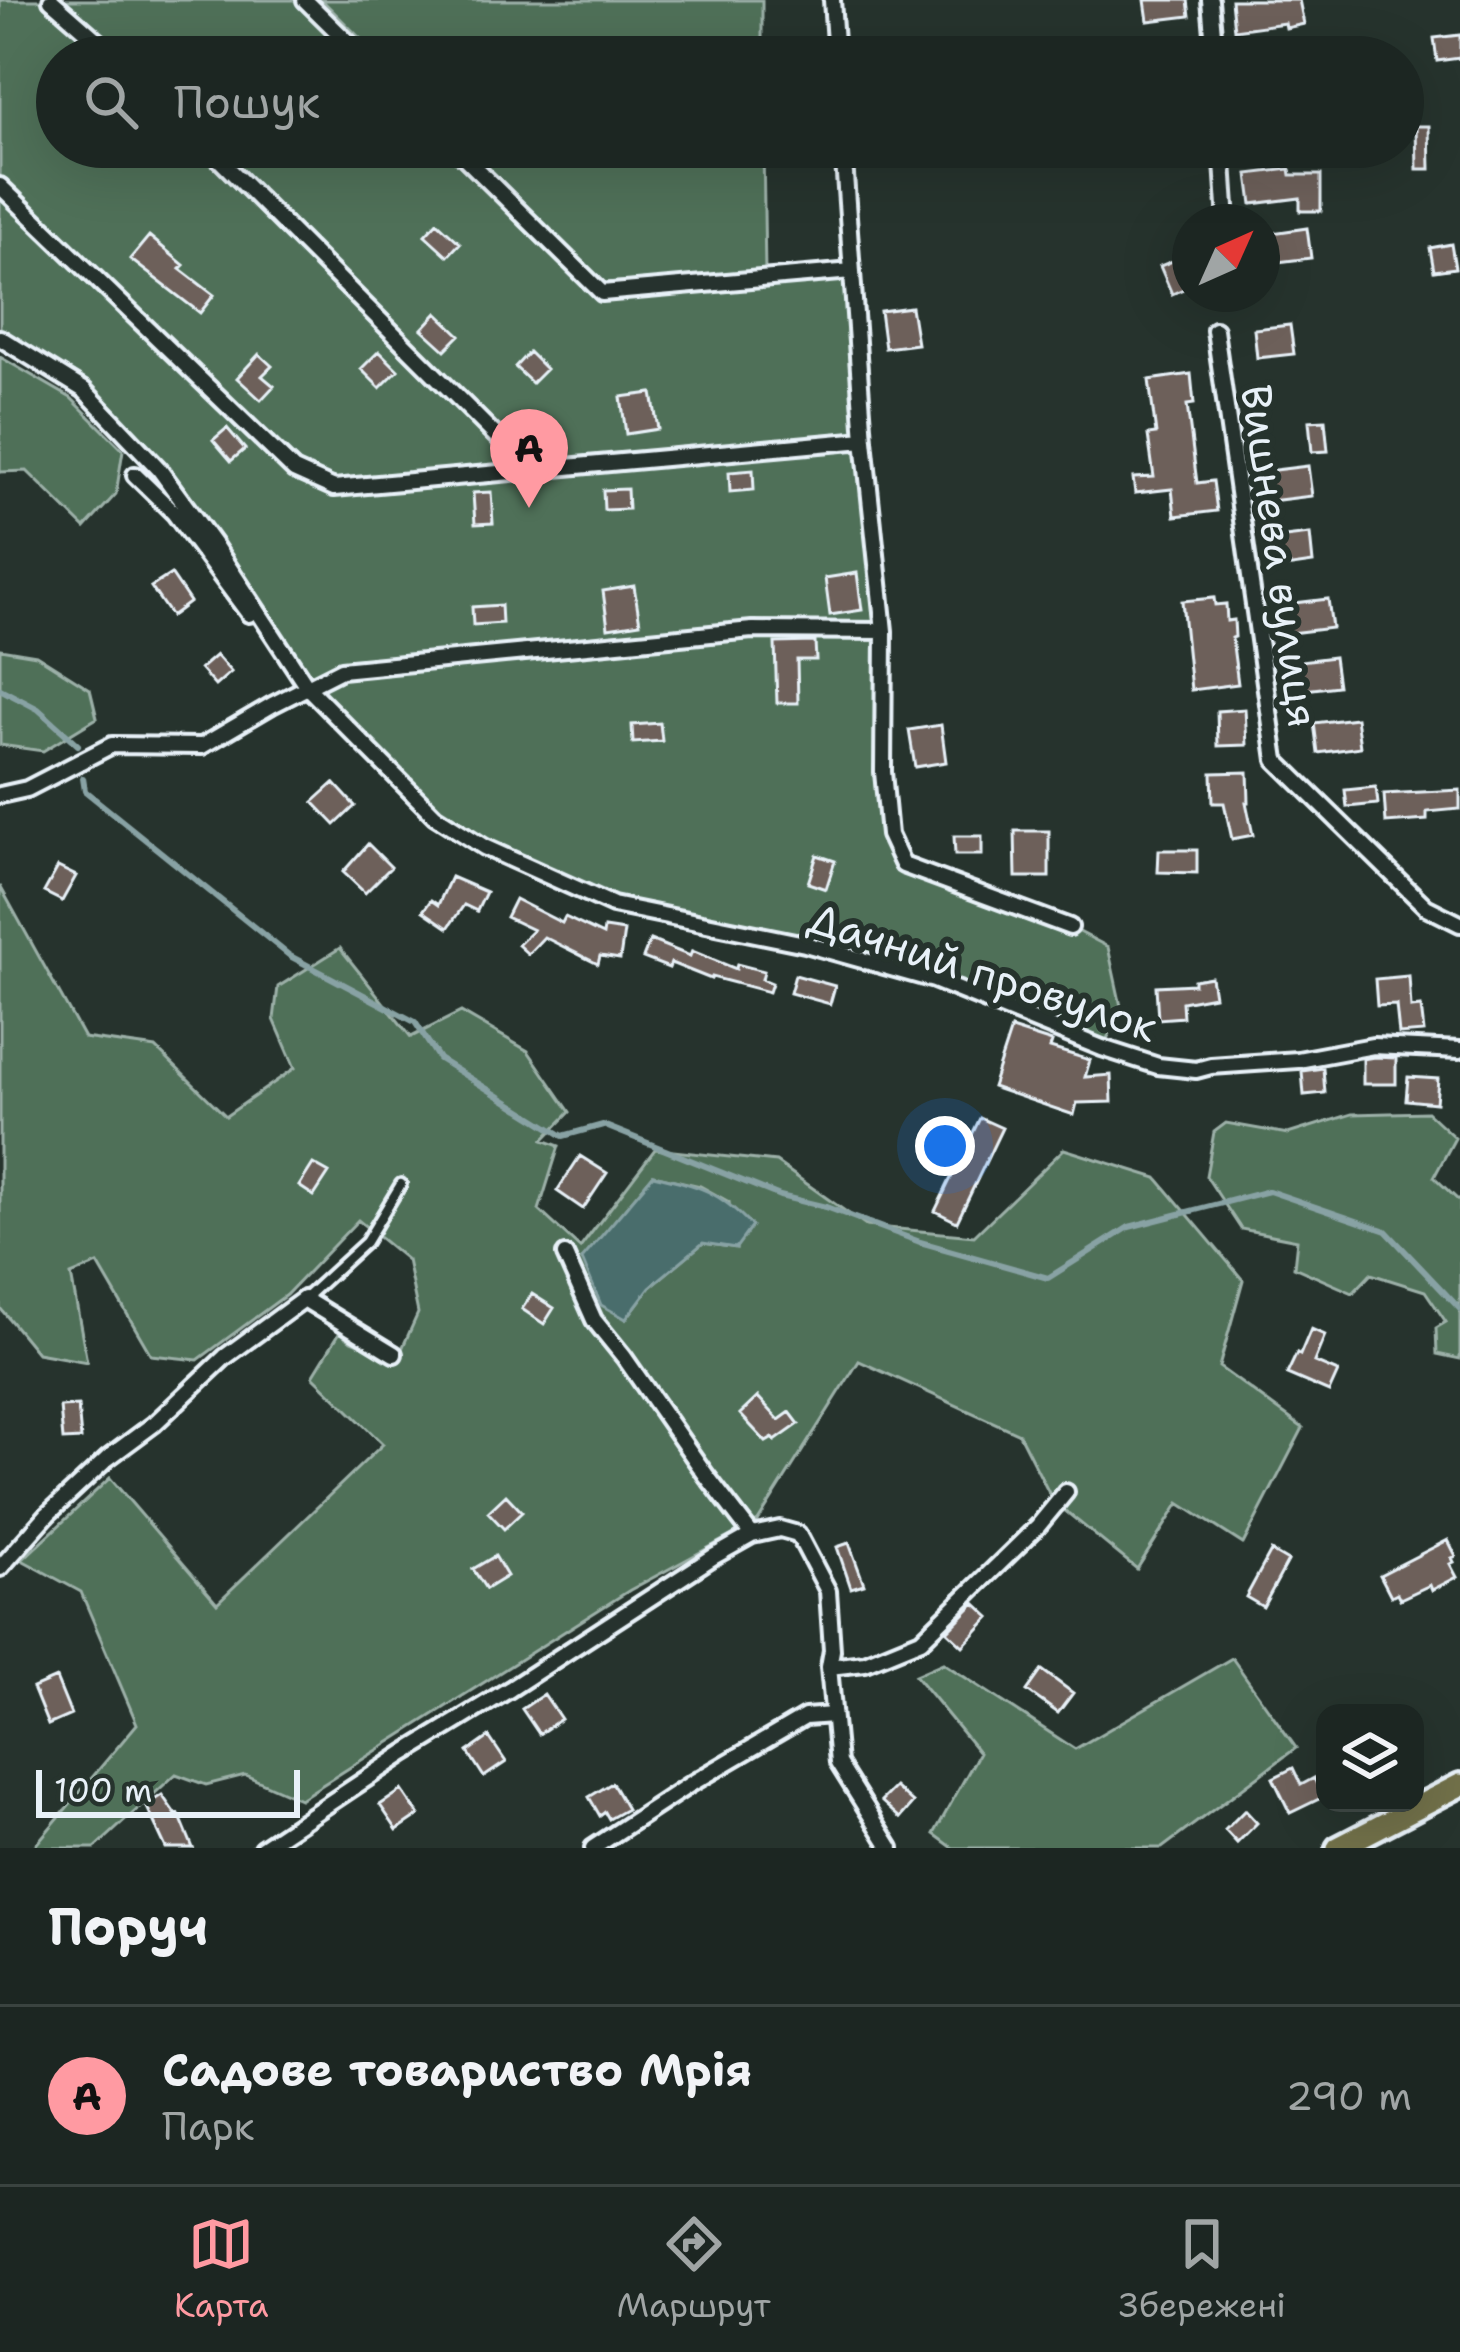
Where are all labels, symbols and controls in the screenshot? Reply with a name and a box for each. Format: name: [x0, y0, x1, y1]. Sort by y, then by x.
search box: [36, 36, 1424, 168]
icon: search: [78, 69, 144, 135]
text: Пошук: [174, 72, 320, 132]
north arrow: [1172, 204, 1280, 312]
street label: Вишнева вулиця: [1228, 381, 1332, 731]
pin: A: [490, 409, 568, 508]
street label: Дачний провулок: [802, 889, 1164, 1055]
your location: [915, 1116, 975, 1176]
map controls: [1316, 1704, 1424, 1812]
button: layers: [1316, 1704, 1424, 1812]
scale bar: [36, 1764, 300, 1817]
text: 100 m: [54, 1768, 153, 1813]
text: Поруч: [48, 1892, 208, 1960]
text: Садове товариство Мрія: [162, 2040, 752, 2100]
text: A: [72, 2070, 102, 2122]
text: 290 m: [1286, 2070, 1412, 2122]
text: Парк: [162, 2100, 255, 2152]
tab: Карта: [174, 2211, 269, 2328]
tab: Маршрут: [617, 2211, 771, 2328]
tab: Збережені: [1119, 2211, 1286, 2328]

